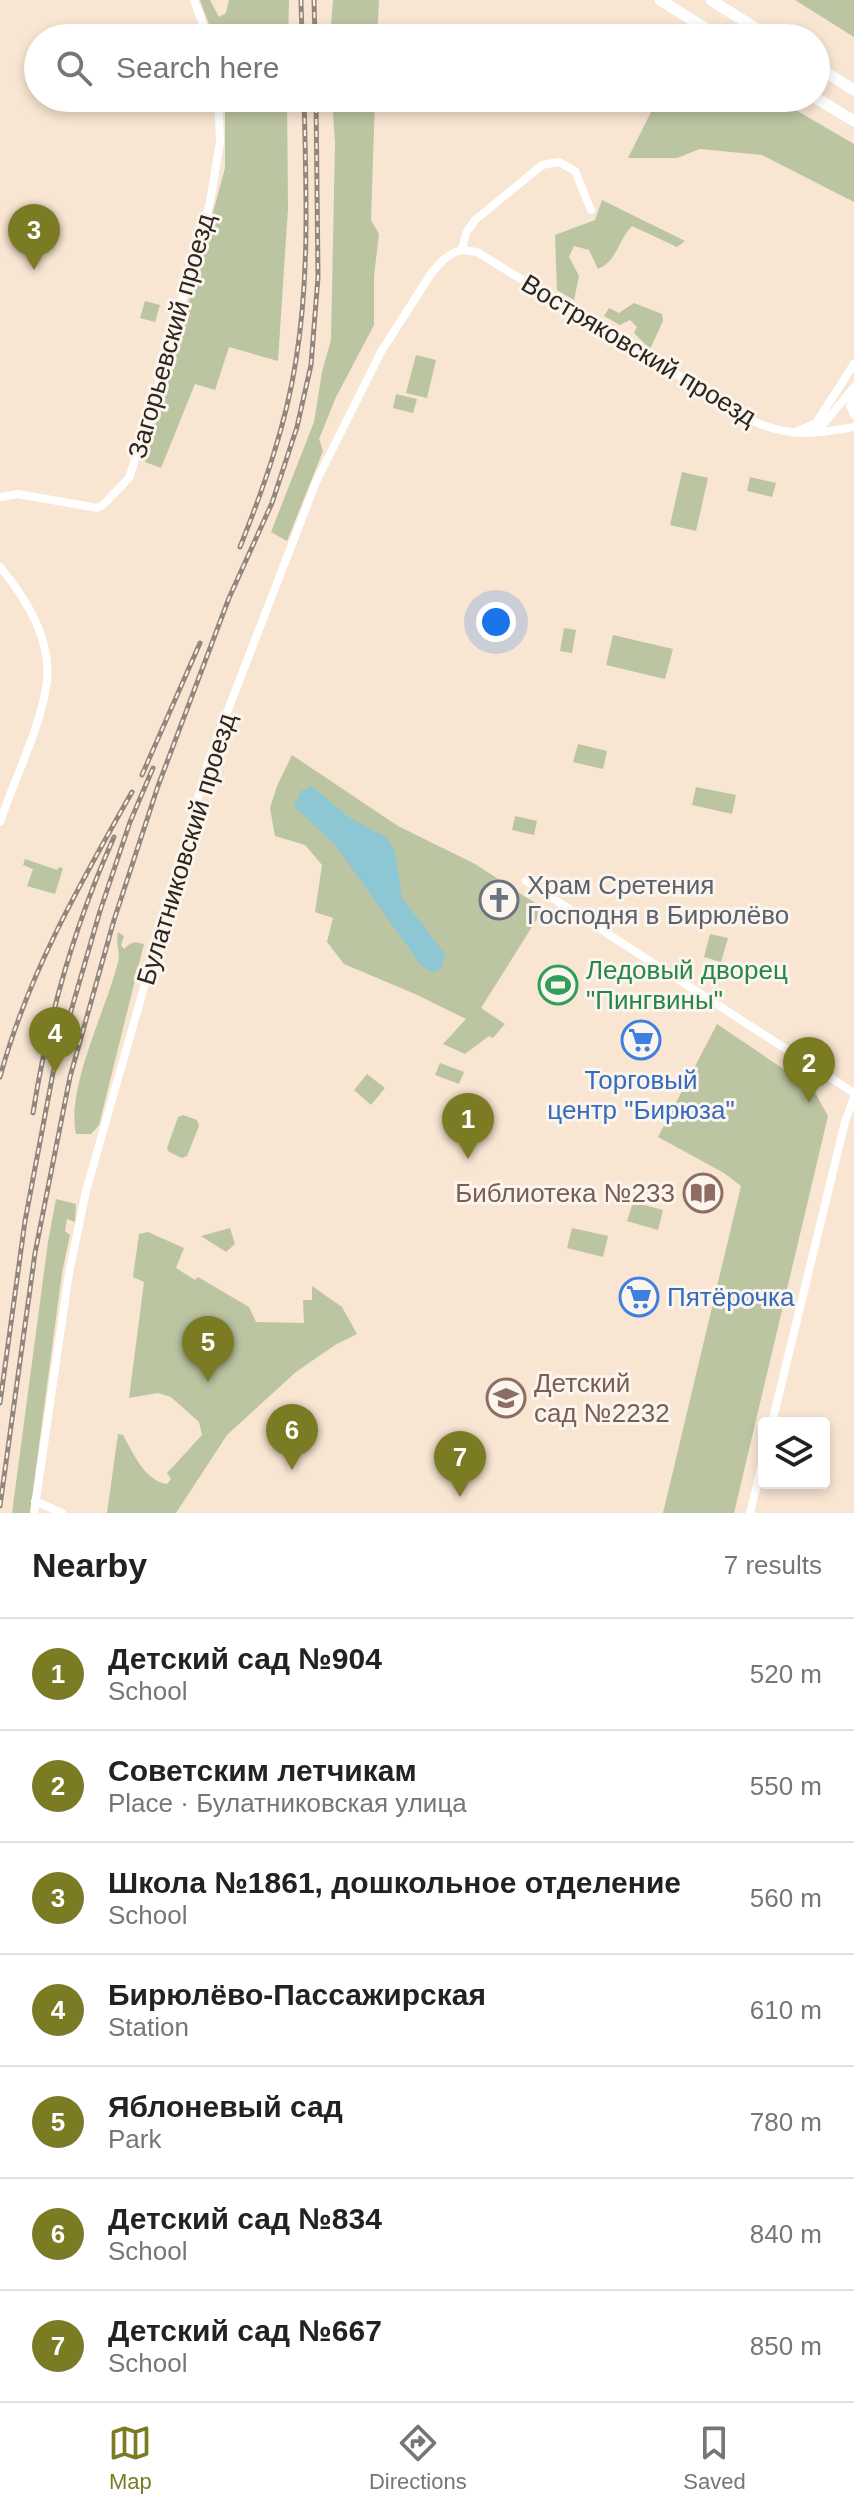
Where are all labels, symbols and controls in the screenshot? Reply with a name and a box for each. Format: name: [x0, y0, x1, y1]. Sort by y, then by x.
search box: [24, 24, 830, 112]
icon: search: [52, 46, 96, 90]
text: Search here: [116, 51, 279, 84]
pin: 3: [8, 204, 60, 270]
street label: Загорьевский проезд: [122, 210, 220, 462]
street label: Востряковский проезд: [516, 268, 762, 432]
your location: [476, 602, 516, 642]
street label: Булатниковский проезд: [130, 710, 242, 988]
place label: Храм Сретения Господня в Бирюлёво: [527, 870, 789, 930]
church icon: Храм Сретения Господня в Бирюлёво: [478, 879, 520, 921]
place label: Ледовый дворец "Пингвины": [586, 955, 788, 1015]
sports icon: Ледовый дворец "Пингвины": [537, 964, 579, 1006]
pin: 4: [29, 1007, 81, 1073]
supermarket icon: Торговый центр "Бирюза": [620, 1019, 662, 1061]
pin: 2: [783, 1037, 835, 1103]
place label: Торговый центр "Бирюза": [547, 1065, 735, 1125]
pin: 1: [442, 1093, 494, 1159]
library icon: Библиотека №233: [682, 1172, 724, 1214]
place label: Библиотека №233: [455, 1178, 675, 1208]
supermarket icon: Пятёрочка: [618, 1276, 660, 1318]
place label: Пятёрочка: [667, 1282, 795, 1312]
pin: 5: [182, 1316, 234, 1382]
place label: Детский сад №2232: [534, 1368, 670, 1428]
school or university icon: Детский сад №2232: [485, 1377, 527, 1419]
pin: 6: [266, 1404, 318, 1470]
map controls: [758, 1417, 830, 1489]
button: layers: [758, 1417, 830, 1489]
pin: 7: [434, 1431, 486, 1497]
text: Nearby: [32, 1546, 147, 1584]
text: 7 results: [724, 1550, 822, 1580]
text: Детский сад №904: [108, 1642, 382, 1675]
text: 1: [51, 1659, 65, 1689]
text: 520 m: [750, 1659, 822, 1689]
text: School: [108, 1676, 188, 1706]
text: Cоветским летчикам: [108, 1754, 417, 1787]
text: 2: [51, 1771, 65, 1801]
text: 550 m: [750, 1771, 822, 1801]
text: Place · Булатниковская улица: [108, 1788, 467, 1818]
text: Школа №1861, дошкольное отделение: [108, 1866, 681, 1899]
text: 3: [51, 1883, 65, 1913]
text: 560 m: [750, 1883, 822, 1913]
text: School: [108, 1900, 188, 1930]
text: Бирюлёво-Пассажирская: [108, 1978, 486, 2011]
text: 4: [51, 1995, 65, 2025]
text: 610 m: [750, 1995, 822, 2025]
text: Station: [108, 2012, 189, 2042]
text: Яблоневый сад: [108, 2090, 343, 2123]
text: 5: [51, 2107, 65, 2137]
text: 780 m: [750, 2107, 822, 2137]
text: Park: [108, 2124, 161, 2154]
text: Детский сад №834: [108, 2202, 382, 2235]
text: 6: [51, 2219, 65, 2249]
text: 840 m: [750, 2219, 822, 2249]
text: School: [108, 2236, 188, 2266]
text: Детский сад №667: [108, 2314, 382, 2347]
text: 7: [51, 2331, 65, 2361]
text: 850 m: [750, 2331, 822, 2361]
text: School: [108, 2348, 188, 2378]
tab: Map: [108, 2421, 152, 2495]
tab: Directions: [369, 2421, 467, 2495]
tab: Saved: [683, 2421, 746, 2495]

